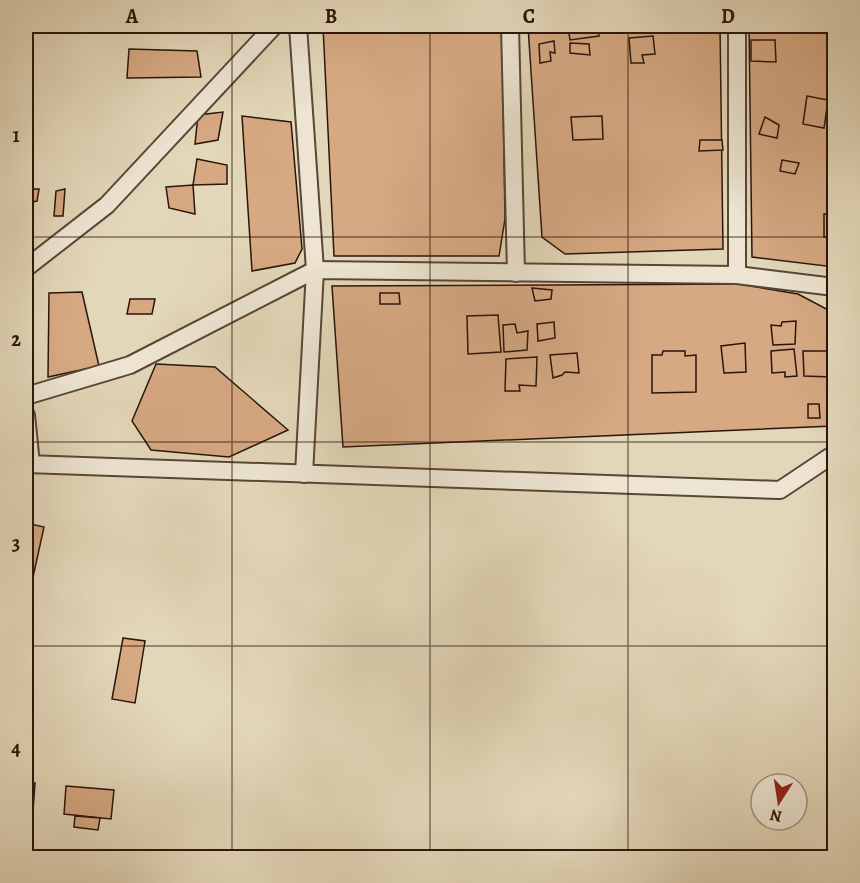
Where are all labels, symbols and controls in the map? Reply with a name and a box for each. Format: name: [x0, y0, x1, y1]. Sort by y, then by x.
text: A: [125, 3, 139, 30]
text: B: [325, 3, 337, 30]
text: C: [523, 3, 535, 30]
text: D: [721, 3, 735, 30]
text: 1: [12, 122, 20, 149]
text: 2: [11, 326, 21, 353]
text: 3: [12, 530, 20, 557]
text: 4: [11, 735, 21, 762]
north arrow: [749, 772, 809, 832]
text: N: [768, 804, 784, 828]

